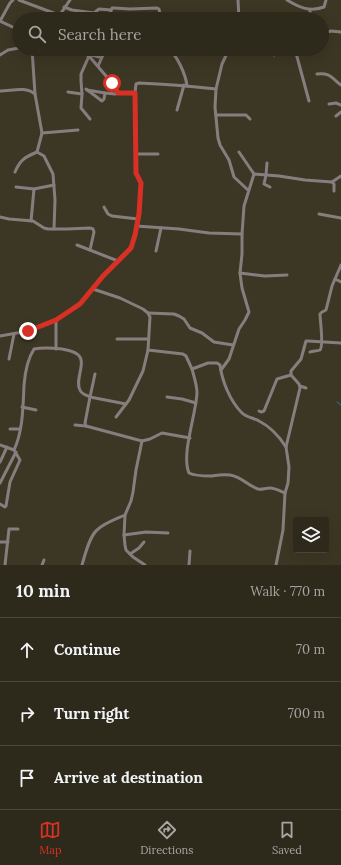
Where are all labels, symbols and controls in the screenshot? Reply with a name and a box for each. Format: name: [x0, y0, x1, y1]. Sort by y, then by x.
search box: [12, 12, 329, 56]
icon: search: [26, 23, 48, 45]
text: Search here: [58, 25, 141, 44]
route start: [103, 74, 121, 92]
route end: [19, 322, 37, 340]
map controls: [293, 517, 329, 553]
button: layers: [293, 517, 329, 553]
text: 10 min: [16, 580, 70, 602]
text: Walk · 770 m: [250, 583, 325, 600]
icon: ahead: [16, 639, 38, 661]
text: Continue: [54, 640, 120, 659]
text: 70 m: [296, 641, 325, 658]
icon: right: [16, 703, 38, 725]
text: Turn right: [54, 704, 130, 723]
text: 700 m: [288, 705, 325, 722]
icon: arrive: [16, 767, 38, 789]
text: Arrive at destination: [54, 768, 203, 787]
tab: Map: [39, 819, 62, 857]
tab: Directions: [140, 819, 193, 857]
tab: Saved: [272, 819, 302, 857]

